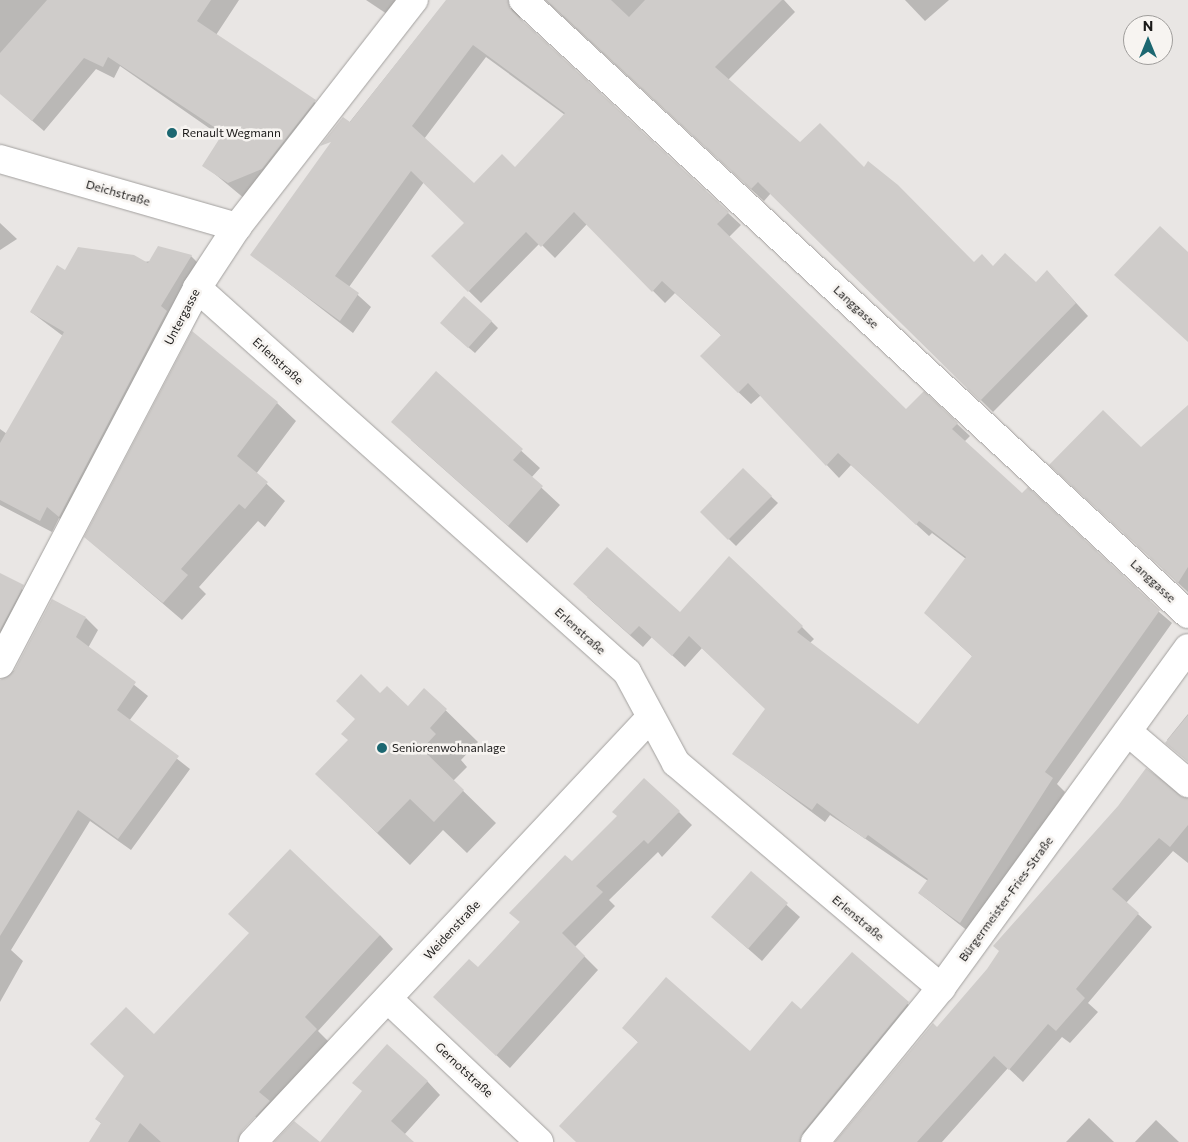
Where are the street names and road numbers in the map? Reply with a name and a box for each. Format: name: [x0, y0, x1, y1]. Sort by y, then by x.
street label: Deichstraße: [84, 177, 152, 209]
street label: Langgasse: [830, 282, 882, 332]
street label: Untergasse: [161, 286, 203, 348]
street label: Erlenstraße: [250, 335, 306, 387]
street label: Langgasse: [1127, 556, 1179, 606]
street label: Erlenstraße: [552, 605, 608, 657]
street label: Bürgermeister-Fries-Straße: [956, 834, 1056, 964]
street label: Erlenstraße: [829, 892, 887, 944]
street label: Weidenstraße: [421, 897, 483, 963]
street label: Gernotstraße: [432, 1040, 496, 1100]

